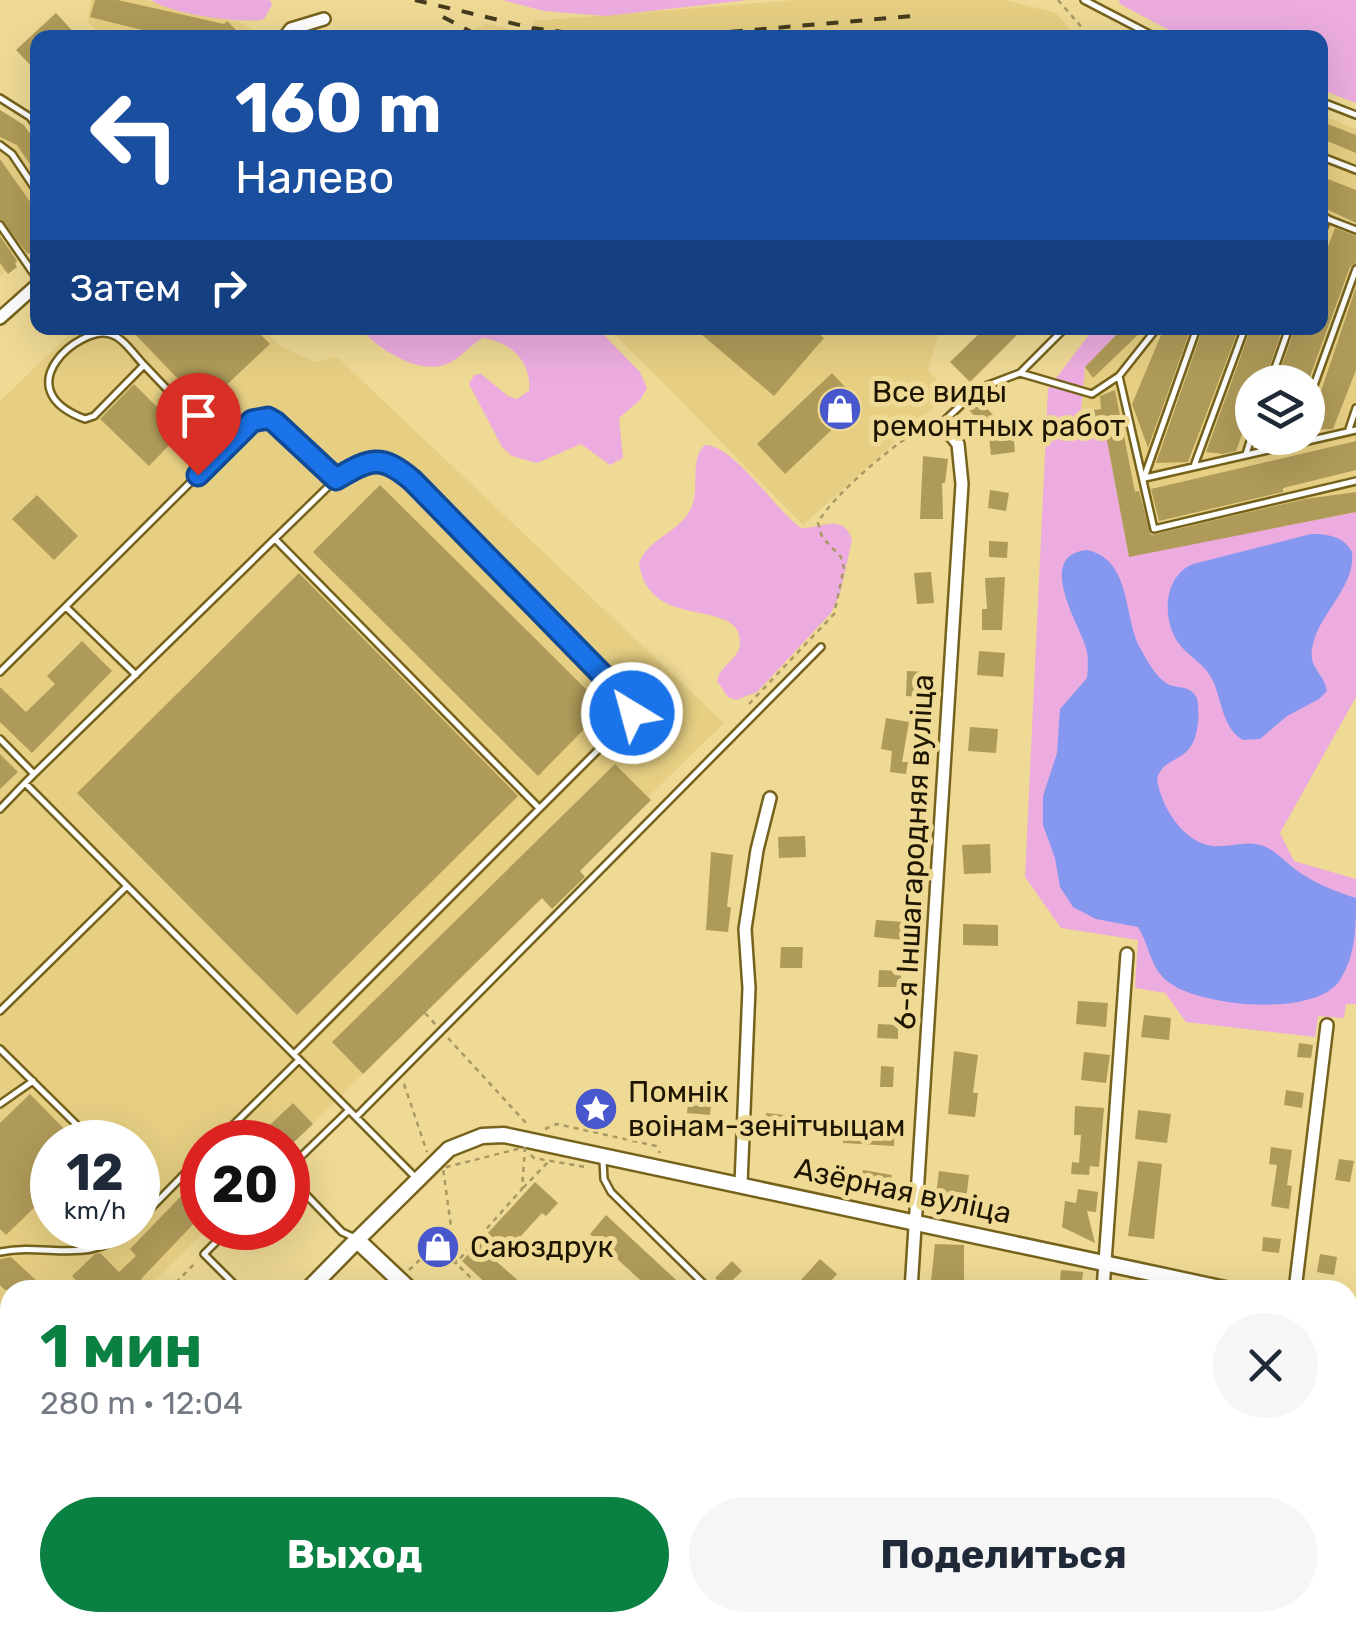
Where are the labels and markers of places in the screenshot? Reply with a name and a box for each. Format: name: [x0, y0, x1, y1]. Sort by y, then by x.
pin: [156, 373, 241, 476]
place label: Все виды ремонтных работ: [872, 374, 1125, 444]
shop icon: Все виды ремонтных работ: [817, 386, 863, 432]
place label: Помнік воінам-зенітчыцам: [628, 1074, 905, 1144]
place icon: Помнік воінам-зенітчыцам: [573, 1086, 619, 1132]
shop icon: Саюздрук: [415, 1224, 461, 1270]
place label: Саюздрук: [470, 1229, 614, 1265]

